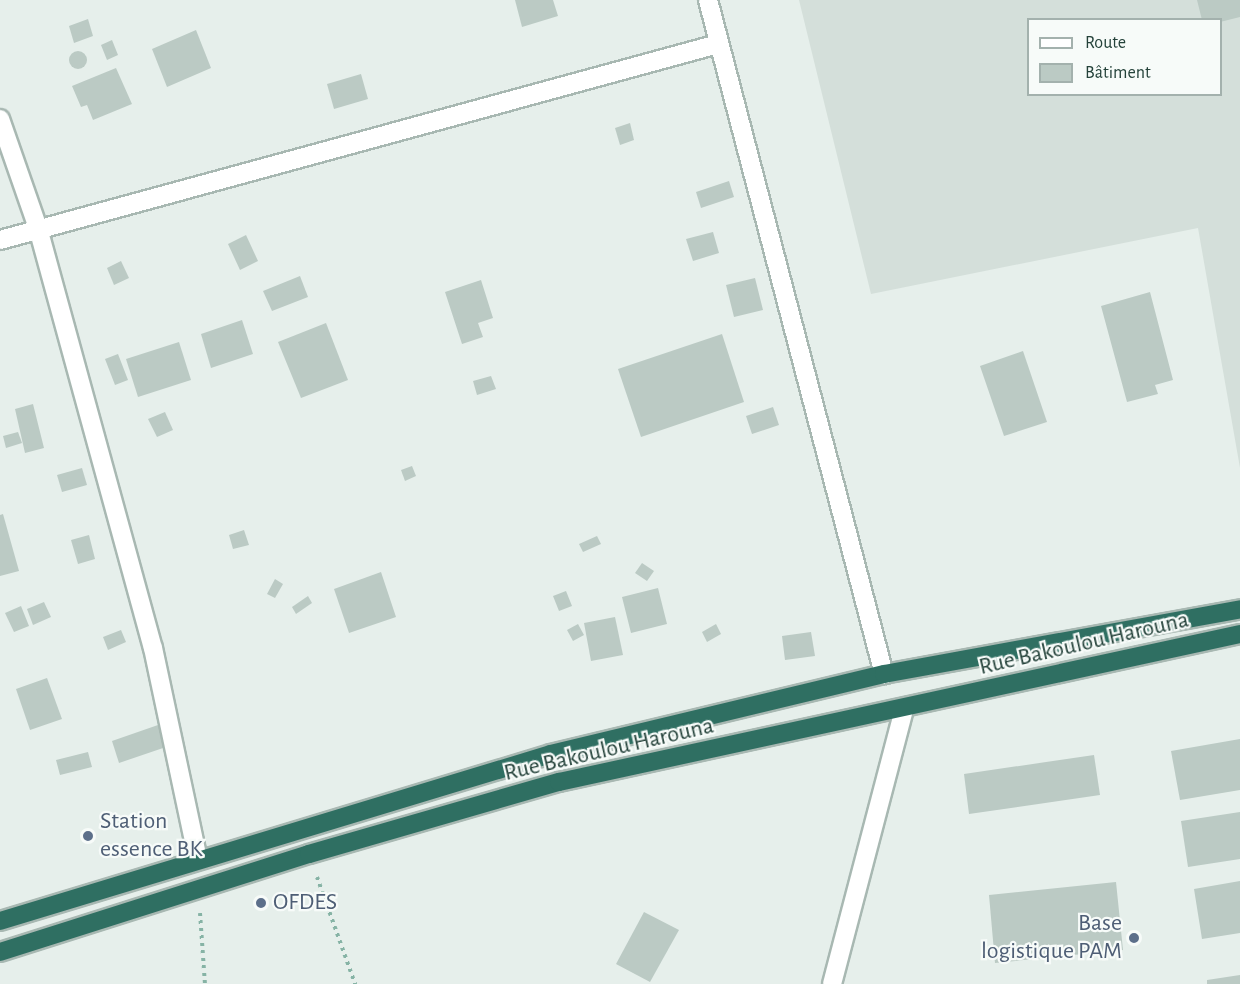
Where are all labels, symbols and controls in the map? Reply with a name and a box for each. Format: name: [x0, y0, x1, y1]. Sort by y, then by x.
legend: [1027, 18, 1222, 96]
text: Route: [1085, 34, 1126, 52]
text: Bâtiment: [1085, 64, 1151, 82]
street label: Rue Bakoulou Harouna: [976, 606, 1192, 682]
street label: Rue Bakoulou Harouna: [501, 712, 717, 788]
place label: Station essence BK: [100, 808, 203, 864]
marker: Station essence BK: [81, 829, 95, 843]
place label: OFDES: [273, 889, 337, 917]
marker: OFDES: [254, 896, 268, 910]
place label: Base logistique PAM: [981, 910, 1122, 966]
marker: Base logistique PAM: [1127, 931, 1141, 945]

